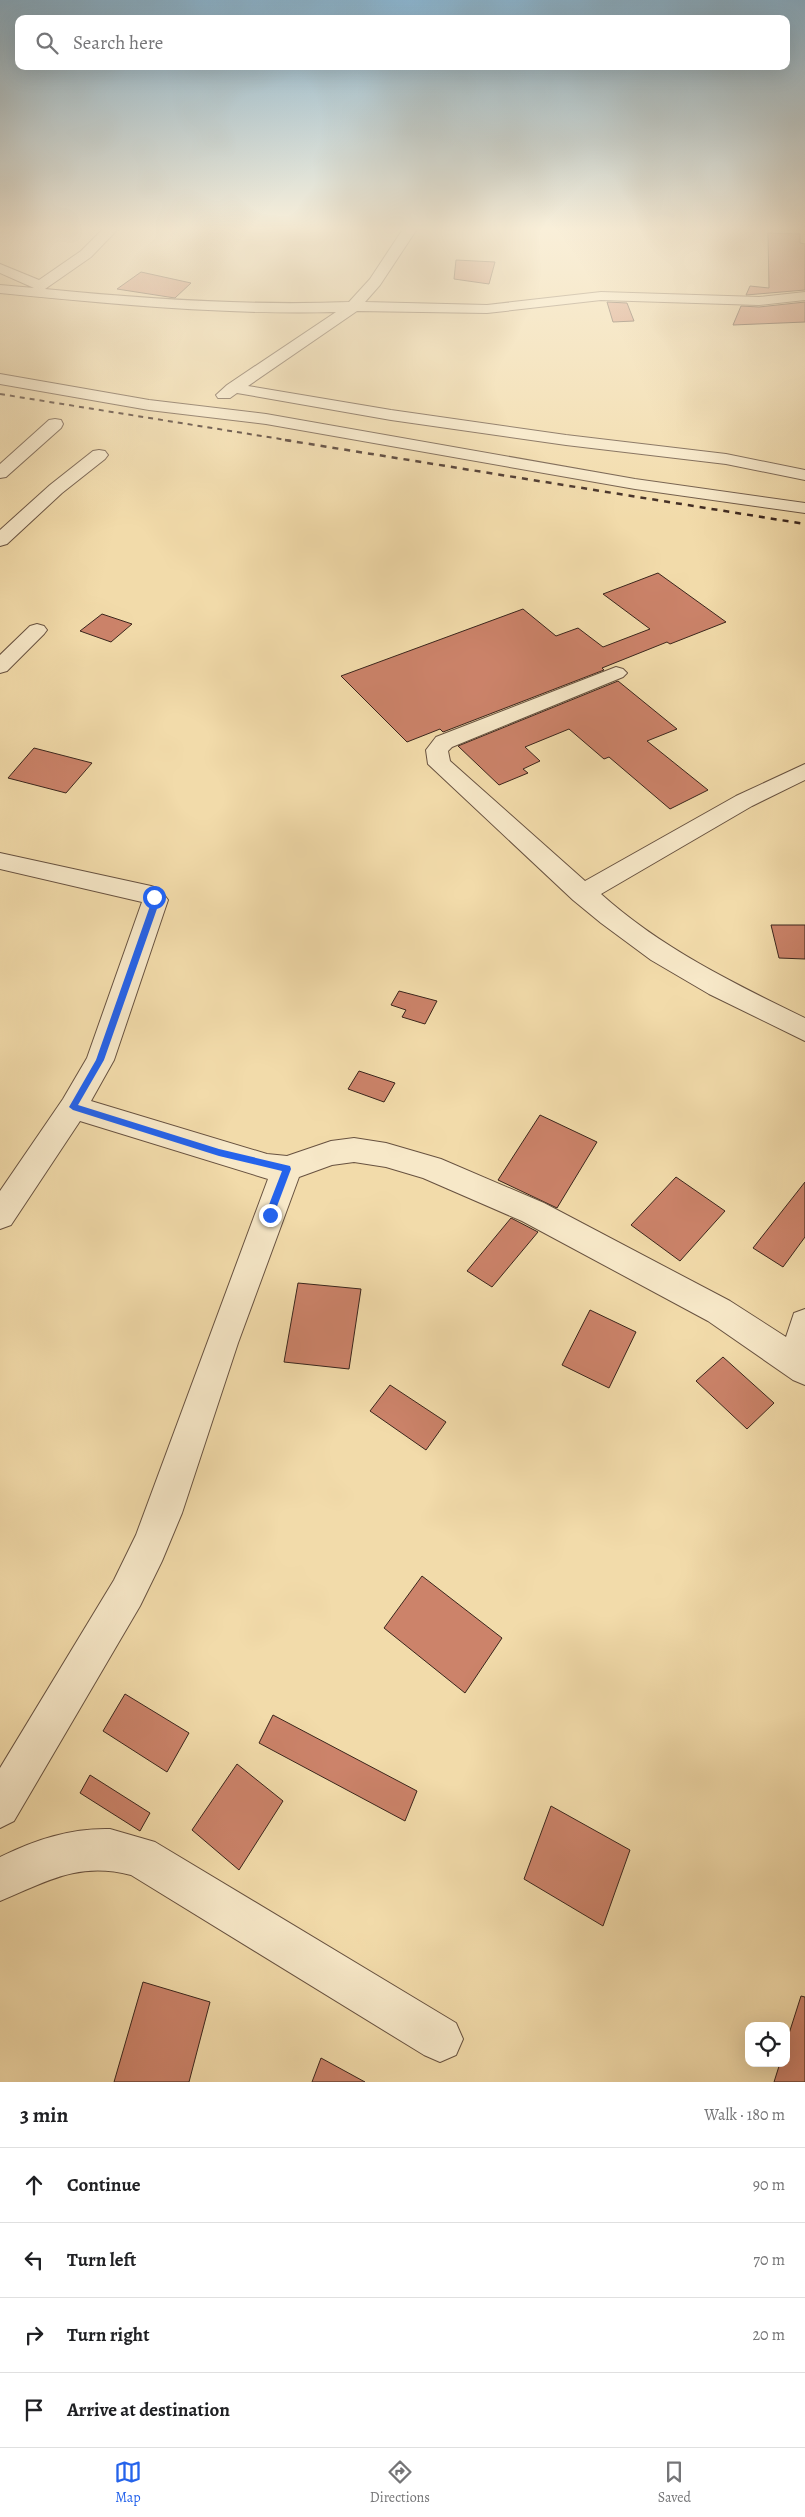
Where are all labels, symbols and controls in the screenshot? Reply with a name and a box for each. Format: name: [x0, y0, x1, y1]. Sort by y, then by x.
search box: [15, 15, 790, 70]
icon: search: [33, 29, 61, 57]
text: Search here: [73, 30, 163, 56]
route start: [143, 886, 166, 909]
route end: [259, 1204, 282, 1227]
map controls: [745, 2022, 790, 2067]
button: locate: [745, 2022, 790, 2067]
text: 3 min: [20, 2101, 68, 2129]
text: Walk · 180 m: [704, 2104, 785, 2126]
icon: ahead: [20, 2171, 48, 2199]
text: Continue: [67, 2172, 141, 2198]
text: 90 m: [753, 2174, 785, 2196]
icon: left: [20, 2246, 48, 2274]
text: Turn left: [67, 2247, 136, 2273]
text: 70 m: [753, 2249, 785, 2271]
icon: right: [20, 2321, 48, 2349]
text: Turn right: [67, 2322, 149, 2348]
text: 20 m: [752, 2324, 785, 2346]
icon: arrive: [20, 2396, 48, 2424]
text: Arrive at destination: [67, 2397, 230, 2423]
tab: Map: [114, 2458, 142, 2507]
tab: Directions: [370, 2458, 430, 2507]
tab: Saved: [658, 2458, 691, 2507]

